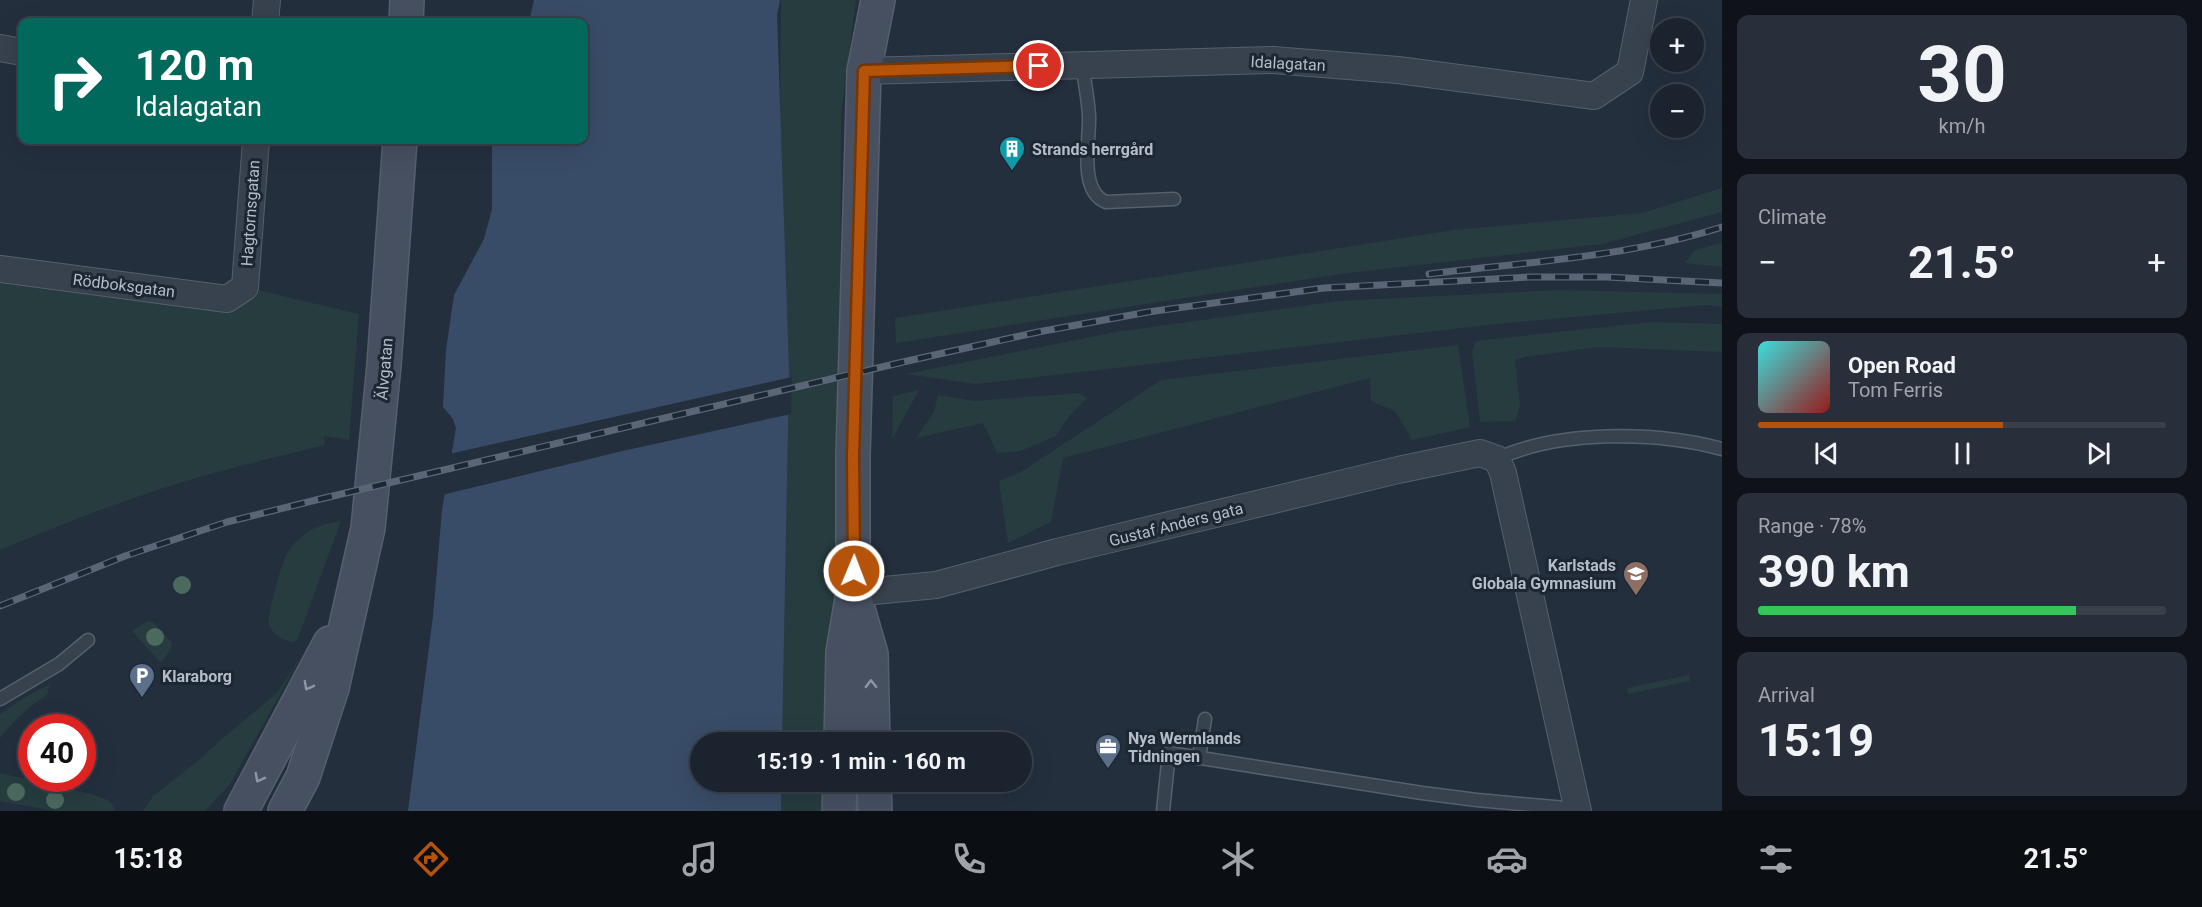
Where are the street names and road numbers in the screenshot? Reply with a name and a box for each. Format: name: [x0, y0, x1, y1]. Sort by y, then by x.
street label: Idalagatan: [1250, 52, 1326, 75]
street label: Hagtornsgatan: [237, 159, 264, 267]
street label: Rödboksgatan: [72, 270, 176, 301]
street label: Älvgatan: [372, 337, 397, 401]
street label: Gustaf Anders gata: [1107, 499, 1245, 550]

